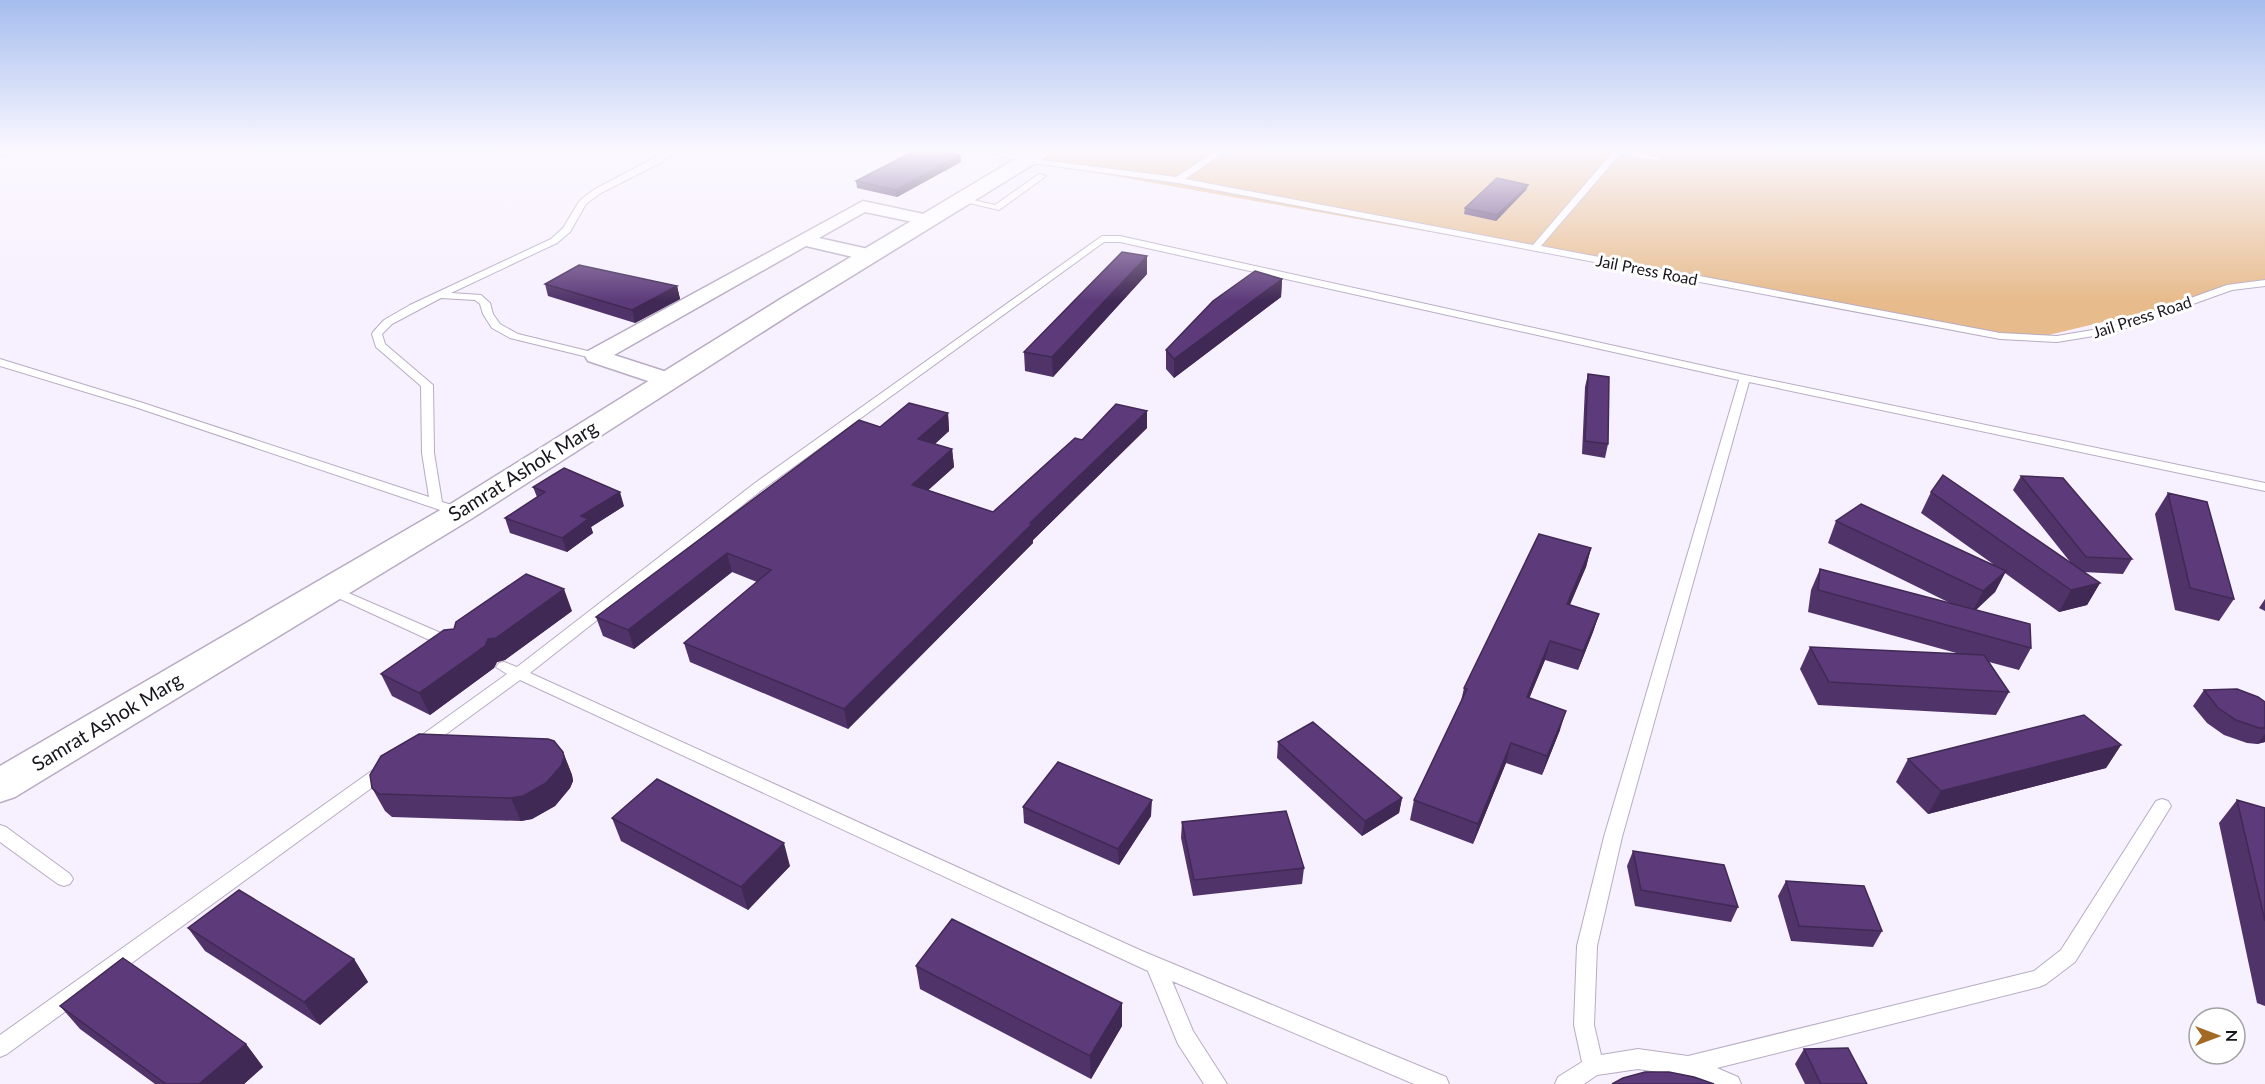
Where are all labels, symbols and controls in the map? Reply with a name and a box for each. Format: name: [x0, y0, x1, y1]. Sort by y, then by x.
street label: Jail Press Road: [1595, 250, 1699, 289]
street label: Jail Press Road: [2090, 292, 2194, 341]
street label: Samrat Ashok Marg: [443, 415, 601, 526]
street label: Samrat Ashok Marg: [27, 667, 186, 776]
north arrow: [2187, 1006, 2247, 1066]
text: N: [2223, 1030, 2242, 1042]

